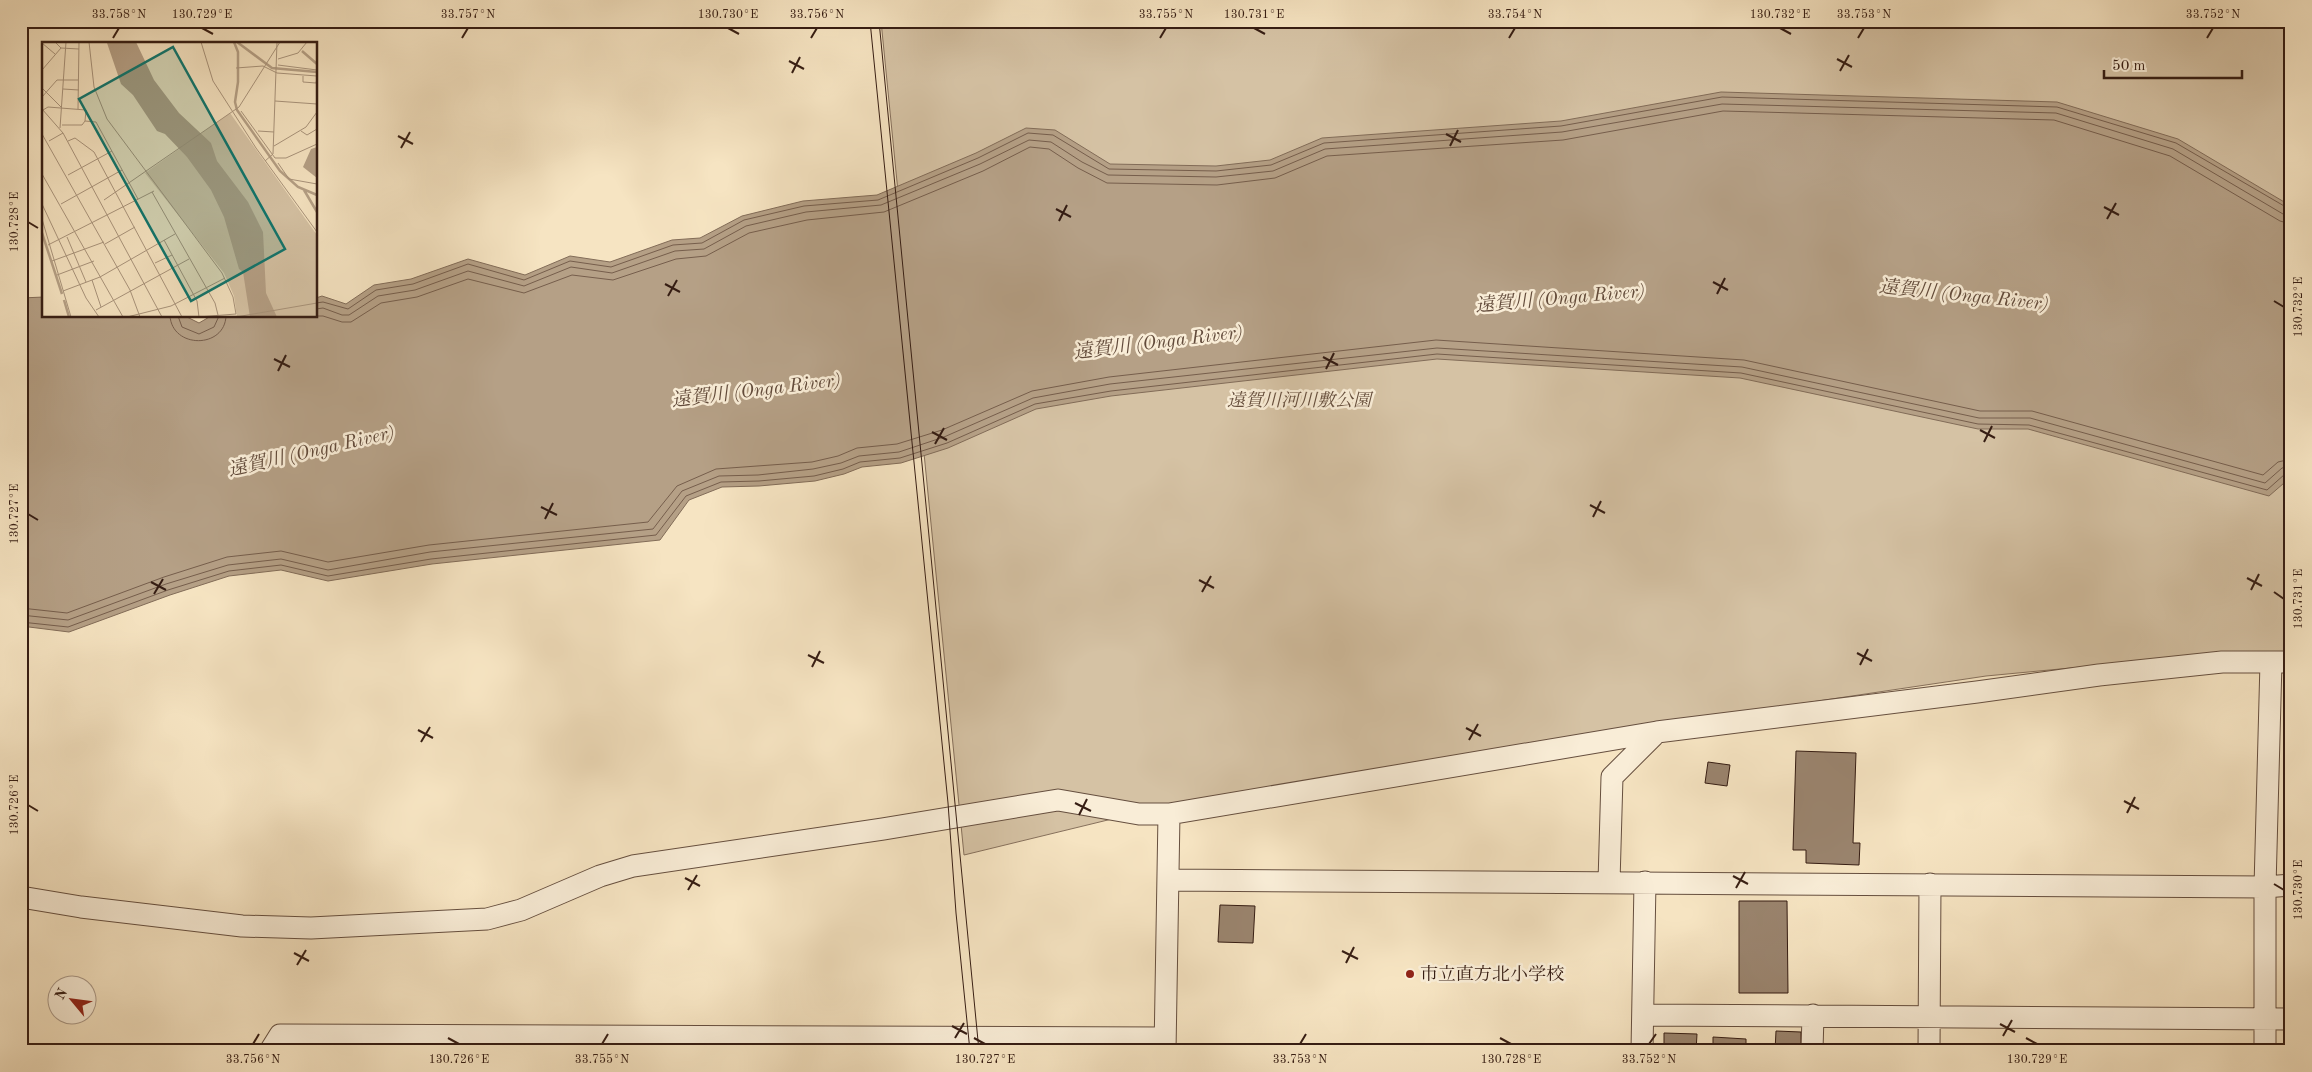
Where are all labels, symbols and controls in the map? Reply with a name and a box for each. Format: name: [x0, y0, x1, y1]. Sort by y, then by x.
text: 33.758°N: [92, 8, 146, 21]
text: 33.757°N: [441, 8, 495, 21]
text: 33.756°N: [790, 8, 844, 21]
text: 33.755°N: [1139, 8, 1193, 21]
text: 33.754°N: [1488, 8, 1542, 21]
text: 33.753°N: [1837, 8, 1891, 21]
text: 33.752°N: [2186, 8, 2240, 21]
text: 130.729°E: [172, 9, 232, 21]
text: 130.730°E: [698, 9, 758, 21]
text: 130.731°E: [1224, 9, 1284, 21]
text: 130.732°E: [1750, 9, 1810, 21]
inset map: [42, 42, 318, 318]
scale bar: [2104, 48, 2242, 80]
text: 50 m: [2112, 59, 2146, 74]
text: 130.728°E: [9, 192, 21, 252]
water label: 遠賀川 (Onga River): [1878, 276, 2050, 315]
text: 130.732°E: [2293, 277, 2305, 337]
water label: 遠賀川 (Onga River): [1474, 281, 1646, 316]
water label: 遠賀川 (Onga River): [1072, 322, 1244, 363]
water label: 遠賀川 (Onga River): [670, 370, 842, 411]
park label: 遠賀川河川敷公園: [1227, 390, 1374, 410]
water label: 遠賀川 (Onga River): [226, 422, 397, 481]
text: 130.727°E: [9, 484, 21, 544]
text: 130.731°E: [2293, 569, 2305, 629]
text: 130.726°E: [9, 775, 21, 835]
text: 130.730°E: [2293, 860, 2305, 920]
place label: 市立直方北小学校: [1420, 964, 1564, 984]
marker: 市立直方北小学校: [1404, 968, 1416, 980]
north arrow: [48, 974, 98, 1024]
text: N: [53, 986, 70, 1002]
text: 33.756°N: [226, 1053, 280, 1066]
text: 33.755°N: [575, 1053, 629, 1066]
text: 33.753°N: [1273, 1053, 1327, 1066]
text: 33.752°N: [1622, 1053, 1676, 1066]
text: 130.726°E: [429, 1054, 489, 1066]
text: 130.727°E: [955, 1054, 1015, 1066]
text: 130.728°E: [1481, 1054, 1541, 1066]
text: 130.729°E: [2007, 1054, 2067, 1066]

